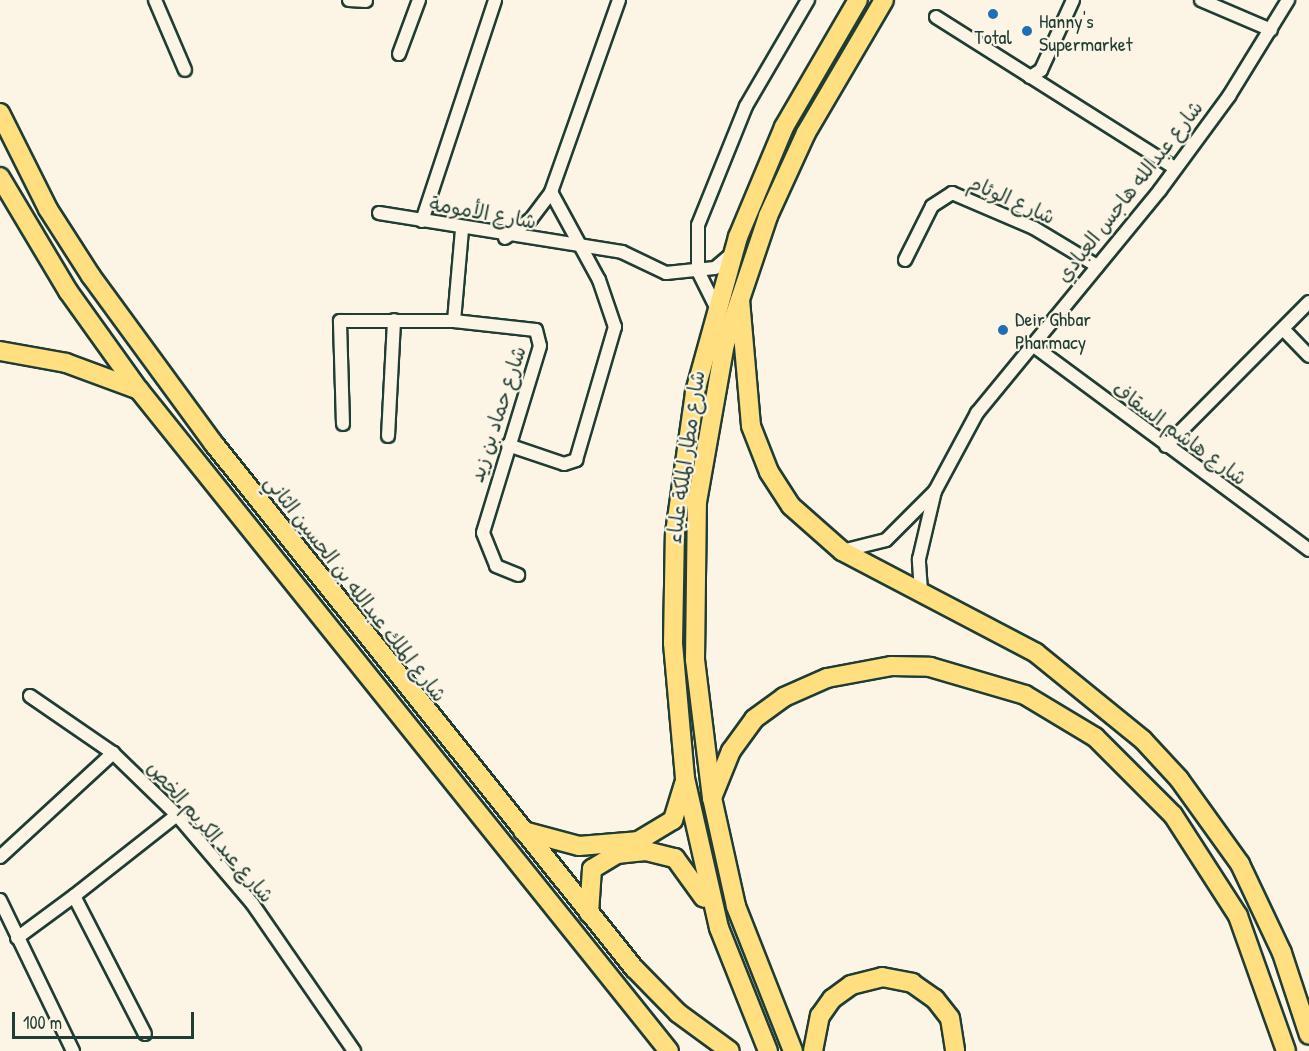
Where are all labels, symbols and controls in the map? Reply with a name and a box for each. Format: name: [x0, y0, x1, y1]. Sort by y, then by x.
marker: Total: [986, 7, 1000, 21]
place label: Hanny's Supermarket: [1039, 8, 1133, 55]
place label: Total: [974, 24, 1012, 48]
marker: Hanny's Supermarket: [1020, 24, 1034, 38]
street label: شارع عبدالله هاجس العبادي: [1051, 95, 1207, 287]
street label: شارع الوئام: [965, 169, 1059, 229]
street label: شارع الأمومة: [428, 191, 538, 233]
place label: Deir Ghbar Pharmacy: [1015, 306, 1091, 353]
marker: Deir Ghbar Pharmacy: [996, 323, 1010, 337]
street label: شارع حماد بن زيد: [464, 343, 530, 485]
street label: شارع مطار الملكة علياء: [661, 369, 709, 545]
street label: شارع هاشم السقاف: [1108, 376, 1252, 490]
street label: شارع الملك عبدالله بن الحسين الثاني: [260, 470, 452, 706]
street label: شارع عبد الكريم الخص: [143, 755, 279, 907]
scale bar: [15, 1000, 196, 1038]
text: 100 m: [23, 1010, 62, 1035]

